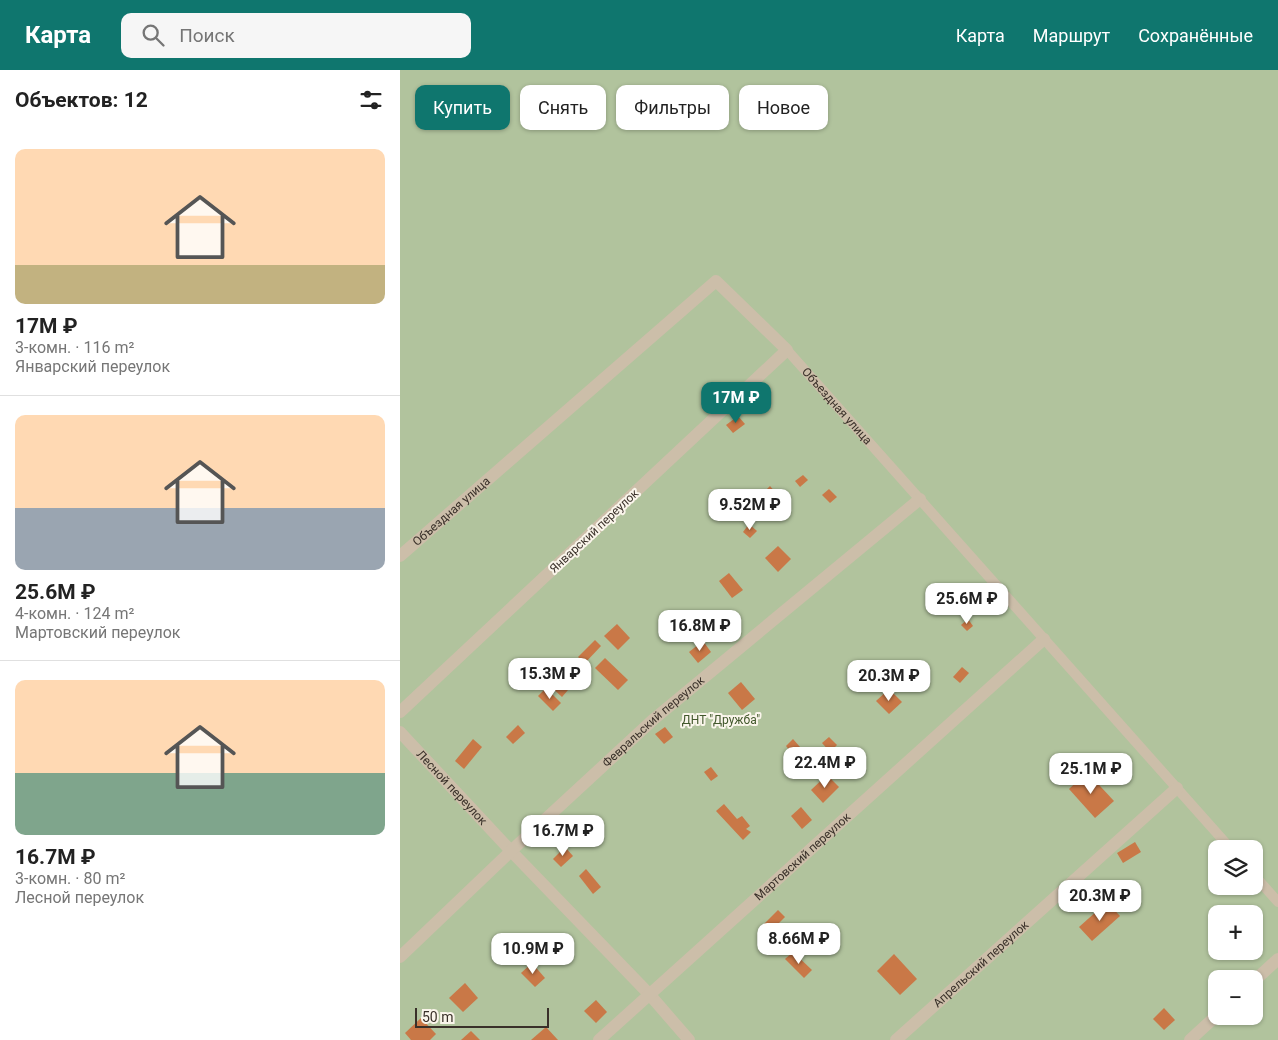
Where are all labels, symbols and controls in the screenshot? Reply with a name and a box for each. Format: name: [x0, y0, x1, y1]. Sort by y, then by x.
search box: [121, 13, 471, 58]
text: Карта: [25, 21, 91, 49]
icon: search: [139, 21, 167, 49]
text: Поиск: [179, 24, 235, 47]
text: Карта: [956, 25, 1005, 46]
text: Маршрут: [1033, 25, 1110, 46]
text: Сохранённые: [1138, 25, 1253, 46]
chip: Купить: [415, 85, 510, 130]
chip: Снять: [520, 85, 606, 130]
chip: Фильтры: [616, 85, 729, 130]
chip: Новое: [739, 85, 828, 130]
icon: filters: [357, 86, 385, 114]
text: Объектов: 12: [15, 88, 148, 112]
icon: home: [155, 182, 245, 272]
text: 17M ₽: [15, 314, 78, 338]
text: 3-комн. · 116 m²: [15, 338, 134, 357]
text: Январский переулок: [15, 357, 170, 376]
street label: Объездная улица: [799, 365, 875, 447]
pin: 17M ₽: [701, 382, 771, 424]
text: 17M ₽: [712, 388, 760, 407]
icon: home: [155, 447, 245, 537]
street label: Объездная улица: [410, 474, 493, 549]
street label: Январский переулок: [547, 486, 642, 576]
pin: 9.52M ₽: [704, 488, 796, 531]
text: 9.52M ₽: [719, 495, 781, 514]
text: 25.6M ₽: [15, 580, 96, 604]
pin: 25.6M ₽: [921, 582, 1013, 625]
text: 25.6M ₽: [936, 589, 998, 608]
text: 4-комн. · 124 m²: [15, 604, 134, 623]
pin: 16.8M ₽: [654, 610, 746, 652]
text: 16.8M ₽: [669, 616, 731, 635]
text: Мартовский переулок: [15, 623, 181, 642]
pin: 15.3M ₽: [504, 658, 596, 700]
pin: 20.3M ₽: [843, 660, 935, 702]
text: 15.3M ₽: [519, 664, 581, 683]
text: 20.3M ₽: [858, 666, 920, 685]
street label: Февральский переулок: [600, 673, 708, 770]
icon: home: [155, 712, 245, 802]
park label: ДНТ "Дружба": [682, 713, 760, 727]
pin: 22.4M ₽: [779, 746, 871, 789]
street label: Лесной переулок: [414, 747, 490, 828]
pin: 25.1M ₽: [1045, 752, 1137, 795]
text: 22.4M ₽: [794, 753, 856, 772]
text: 25.1M ₽: [1060, 759, 1122, 778]
street label: Мартовский переулок: [752, 809, 854, 903]
pin: 16.7M ₽: [517, 814, 609, 857]
text: 16.7M ₽: [532, 821, 594, 840]
map controls: [1208, 840, 1263, 1025]
button: layers: [1208, 840, 1263, 895]
text: 16.7M ₽: [15, 845, 96, 869]
text: 3-комн. · 80 m²: [15, 869, 125, 888]
pin: 20.3M ₽: [1054, 880, 1146, 922]
text: 20.3M ₽: [1069, 886, 1131, 905]
text: Лесной переулок: [15, 888, 144, 907]
button: +: [1208, 905, 1263, 960]
street label: Апрельский переулок: [930, 917, 1032, 1010]
pin: 8.66M ₽: [753, 922, 845, 965]
text: 8.66M ₽: [768, 929, 830, 948]
pin: 10.9M ₽: [487, 932, 579, 975]
text: 10.9M ₽: [502, 939, 564, 958]
button: −: [1208, 970, 1263, 1025]
scale bar: [415, 1005, 549, 1028]
text: 50 m: [422, 1009, 454, 1025]

